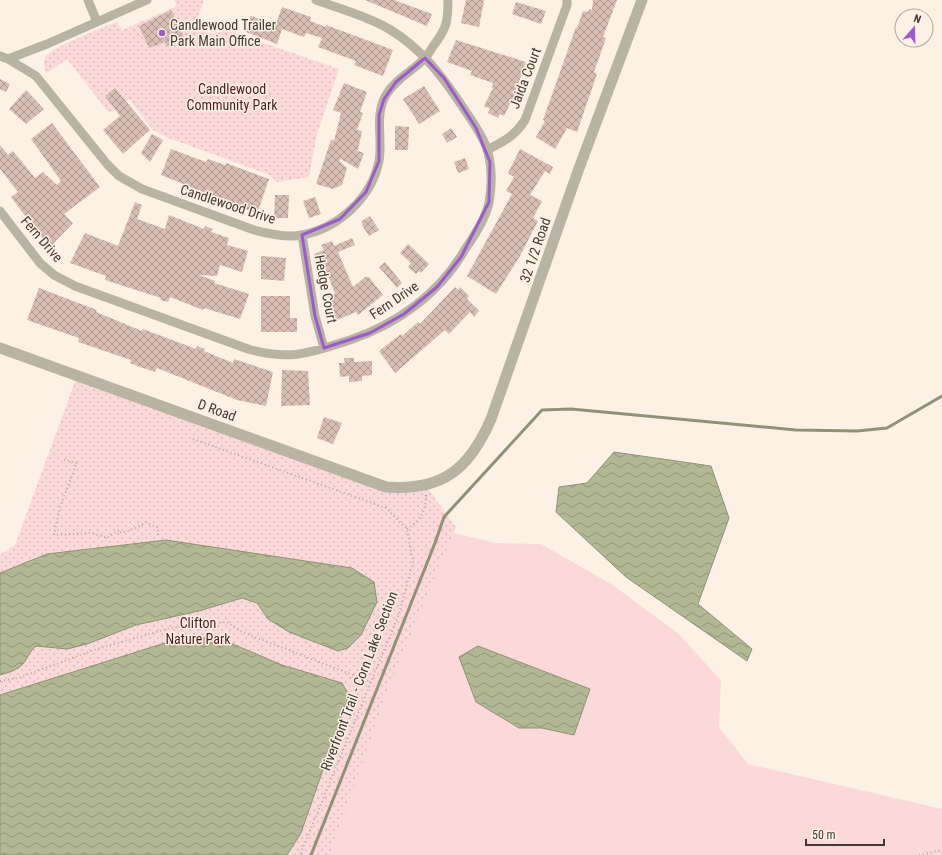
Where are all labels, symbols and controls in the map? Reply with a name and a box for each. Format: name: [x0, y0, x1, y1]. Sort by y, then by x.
north arrow: [894, 8, 934, 48]
text: N: [912, 12, 923, 26]
place label: Candlewood Trailer Park Main Office: [170, 17, 276, 49]
marker: Candlewood Trailer Park Main Office: [157, 28, 167, 38]
street label: Jaida Court: [506, 45, 544, 111]
park label: Candlewood Community Park: [187, 81, 278, 113]
street label: Candlewood Drive: [178, 181, 278, 227]
street label: Fern Drive: [18, 213, 66, 265]
street label: 32 1/2 Road: [516, 216, 554, 284]
street label: Hedge Court: [312, 253, 340, 325]
street label: Fern Drive: [367, 278, 422, 322]
street label: D Road: [196, 396, 238, 424]
street label: Riverfront Trail - Corn Lake Section: [317, 589, 401, 773]
park label: Clifton Nature Park: [165, 615, 231, 647]
scale bar: [806, 821, 884, 847]
text: 50 m: [812, 828, 836, 842]

